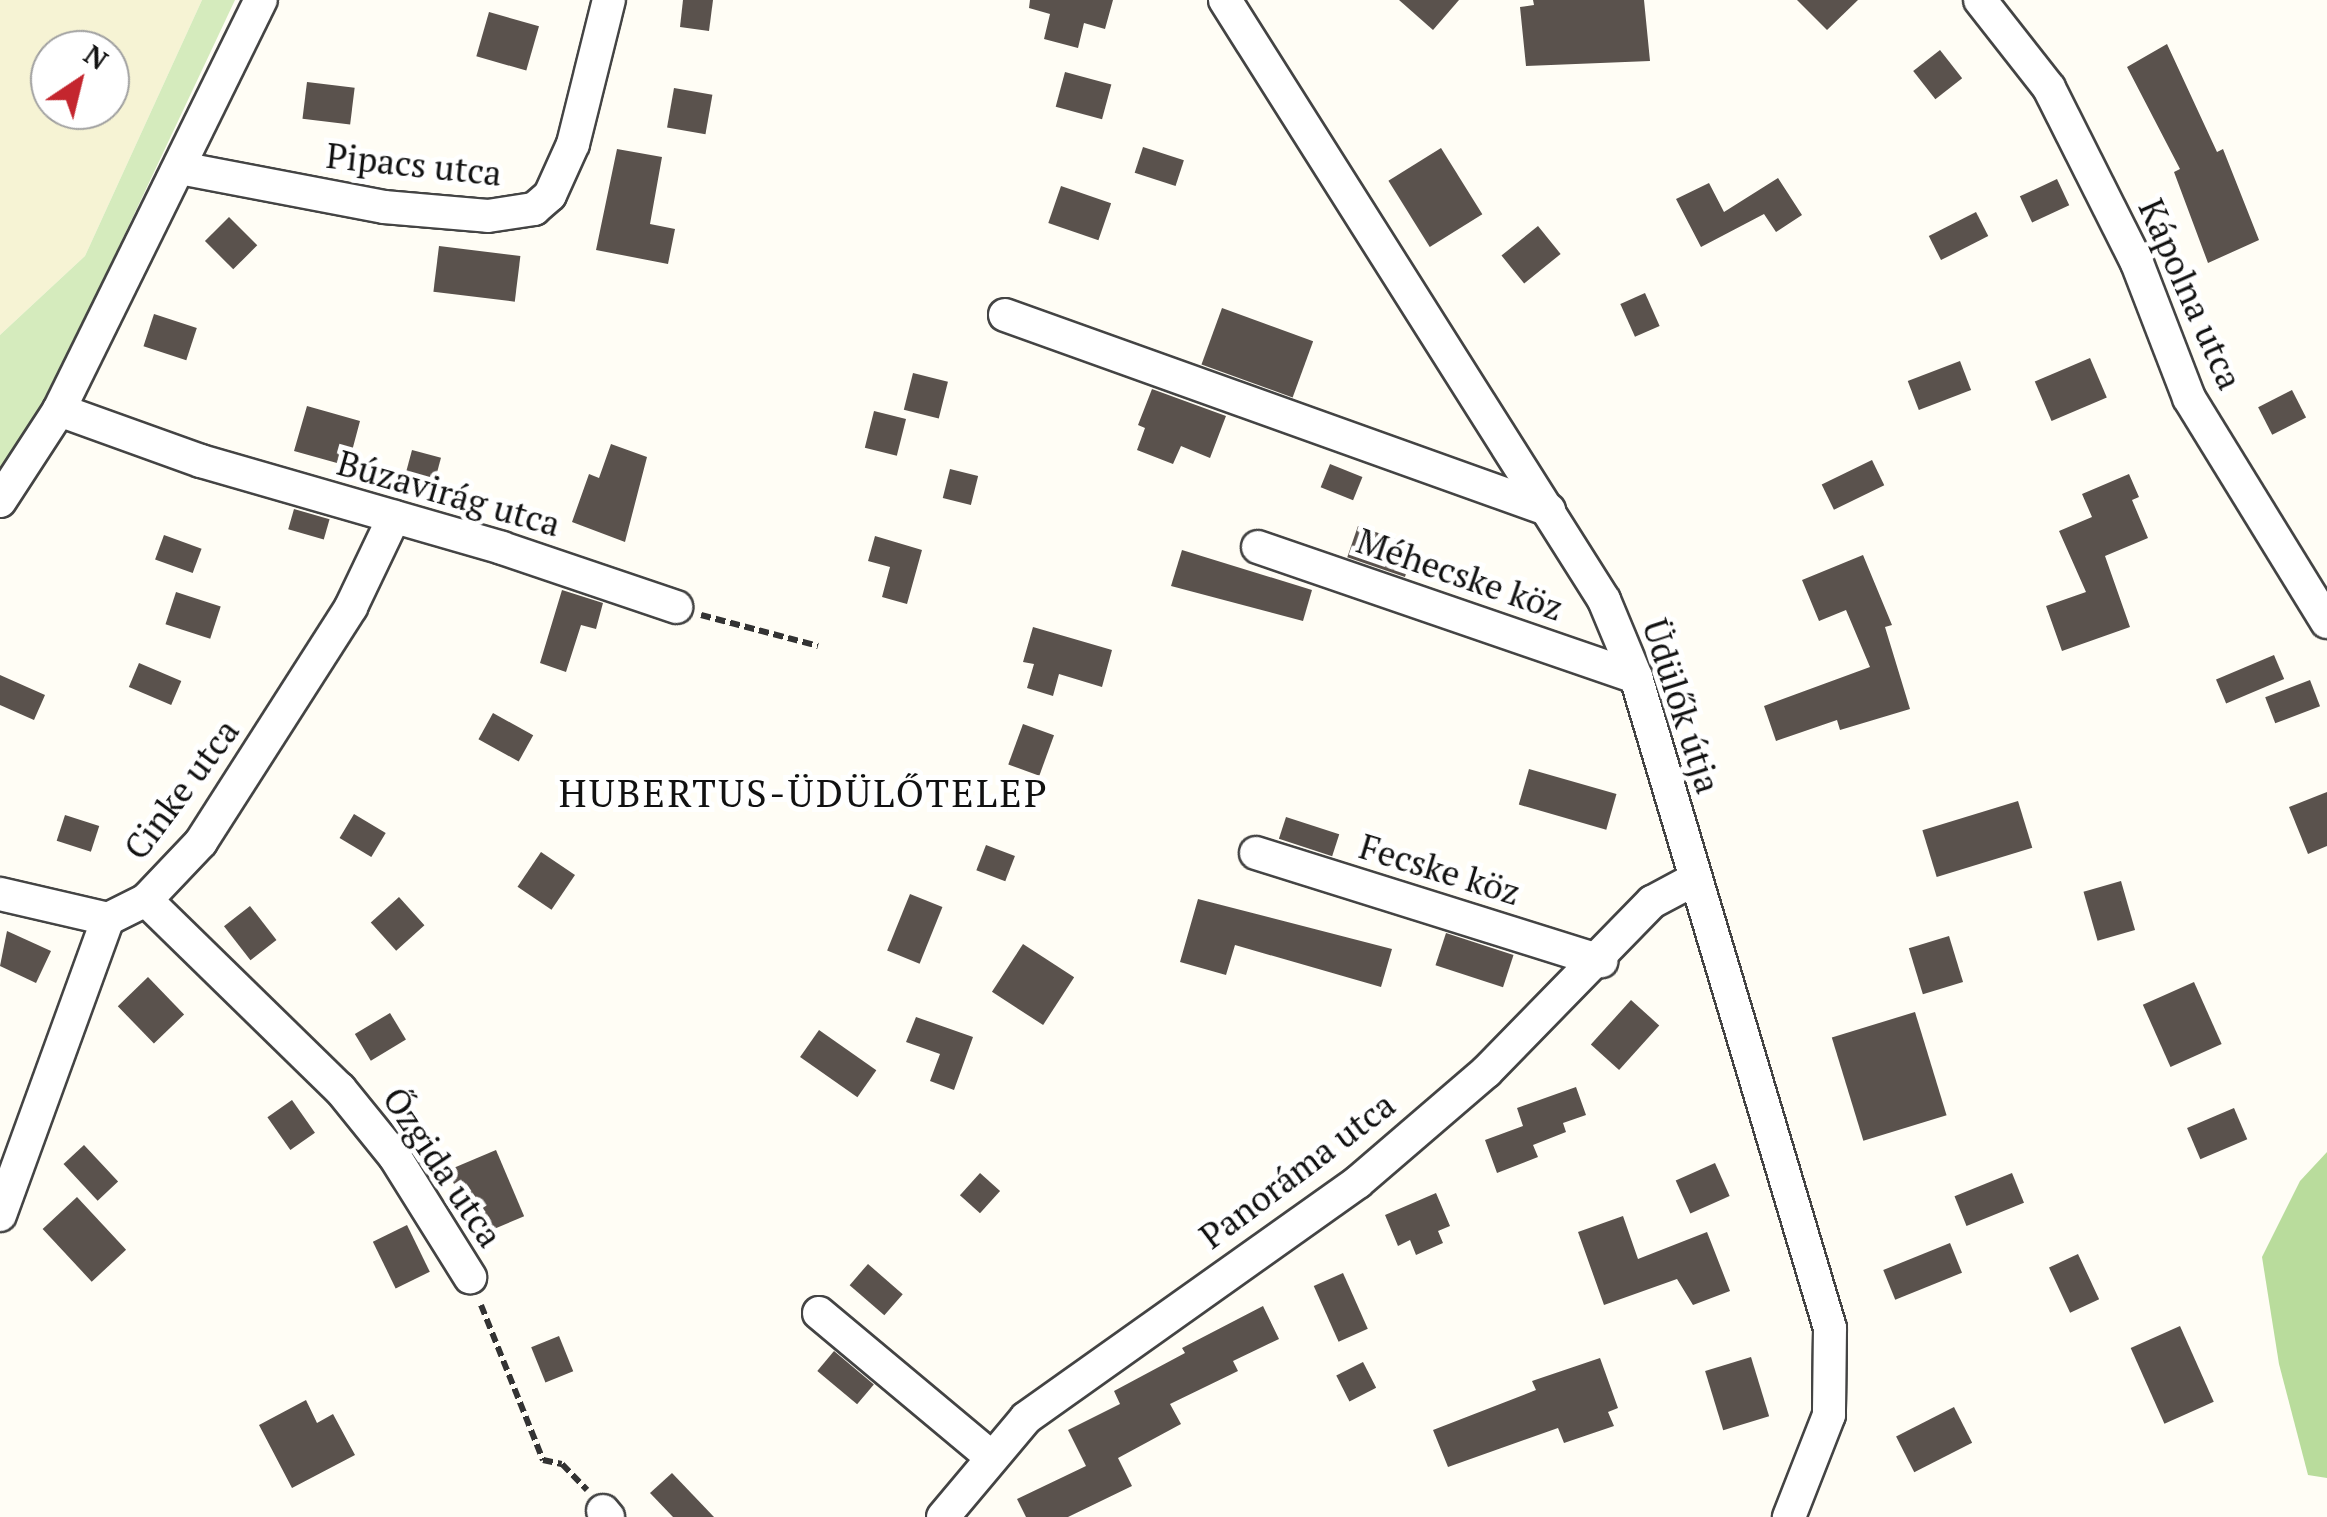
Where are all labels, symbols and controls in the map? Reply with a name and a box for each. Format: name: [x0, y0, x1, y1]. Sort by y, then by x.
north arrow: [30, 30, 130, 130]
text: N: [77, 35, 116, 78]
street label: Pipacs utca: [324, 134, 504, 194]
street label: Kápolna utca: [2130, 192, 2252, 396]
street label: Búzavirág utca: [333, 441, 565, 545]
street label: Méhecske köz: [1352, 519, 1568, 629]
street label: Üdülők útja: [1634, 614, 1730, 798]
street label: Cinke utca: [115, 711, 247, 867]
district label: HUBERTUS-ÜDÜLŐTELEP: [559, 771, 1049, 817]
street label: Fecske köz: [1355, 825, 1525, 913]
street label: Őzgida utca: [374, 1079, 512, 1255]
street label: Panoráma utca: [1191, 1083, 1403, 1257]

